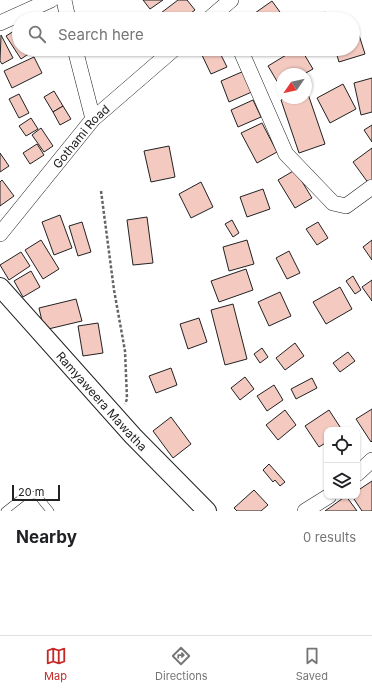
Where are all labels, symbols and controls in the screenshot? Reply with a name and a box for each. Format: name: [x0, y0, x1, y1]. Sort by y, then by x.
search box: [12, 12, 360, 56]
icon: search: [26, 23, 48, 45]
text: Search here: [58, 25, 144, 44]
north arrow: [276, 68, 312, 104]
street label: Gothami Road: [49, 101, 112, 171]
street label: Ramyaweera Mawatha: [54, 348, 151, 454]
map controls: [324, 427, 360, 499]
button: locate: [324, 427, 360, 463]
button: layers: [324, 463, 360, 499]
scale bar: [12, 483, 60, 502]
text: 20 m: [18, 485, 44, 499]
text: Nearby: [16, 527, 77, 547]
text: 0 results: [303, 529, 356, 545]
tab: Map: [44, 645, 67, 683]
tab: Directions: [155, 645, 208, 683]
tab: Saved: [296, 645, 328, 683]

